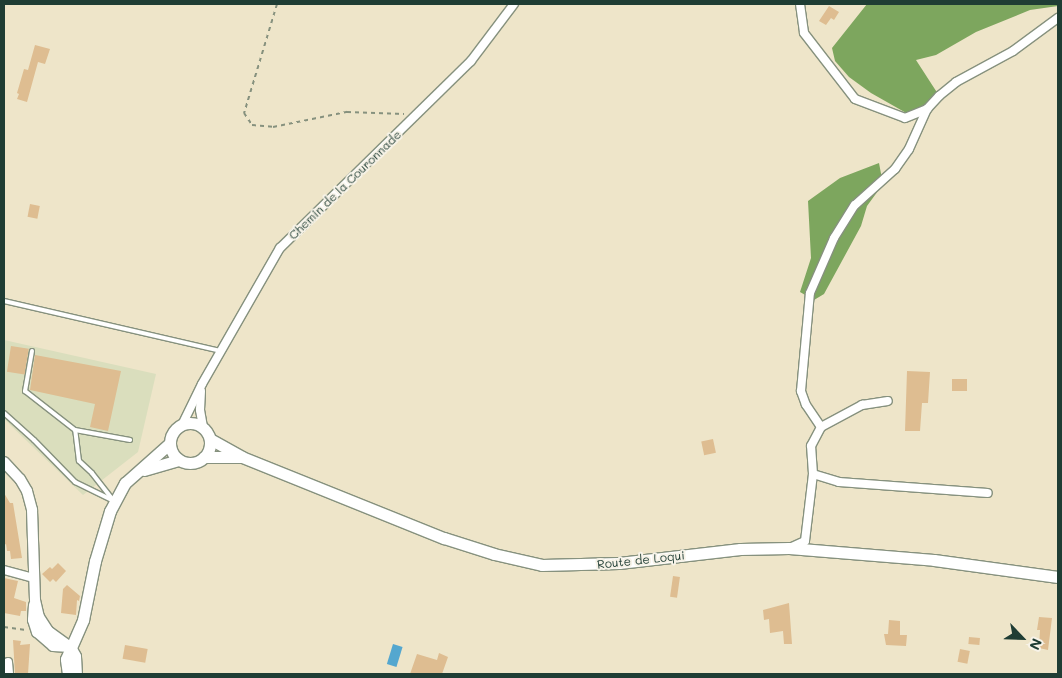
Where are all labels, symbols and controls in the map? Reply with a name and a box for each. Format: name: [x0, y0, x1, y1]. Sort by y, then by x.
street label: Chemin de la Couronnade: [286, 127, 404, 243]
street label: Route de Loqui: [596, 548, 686, 572]
north arrow: [997, 613, 1047, 663]
text: N: [1025, 636, 1047, 653]

